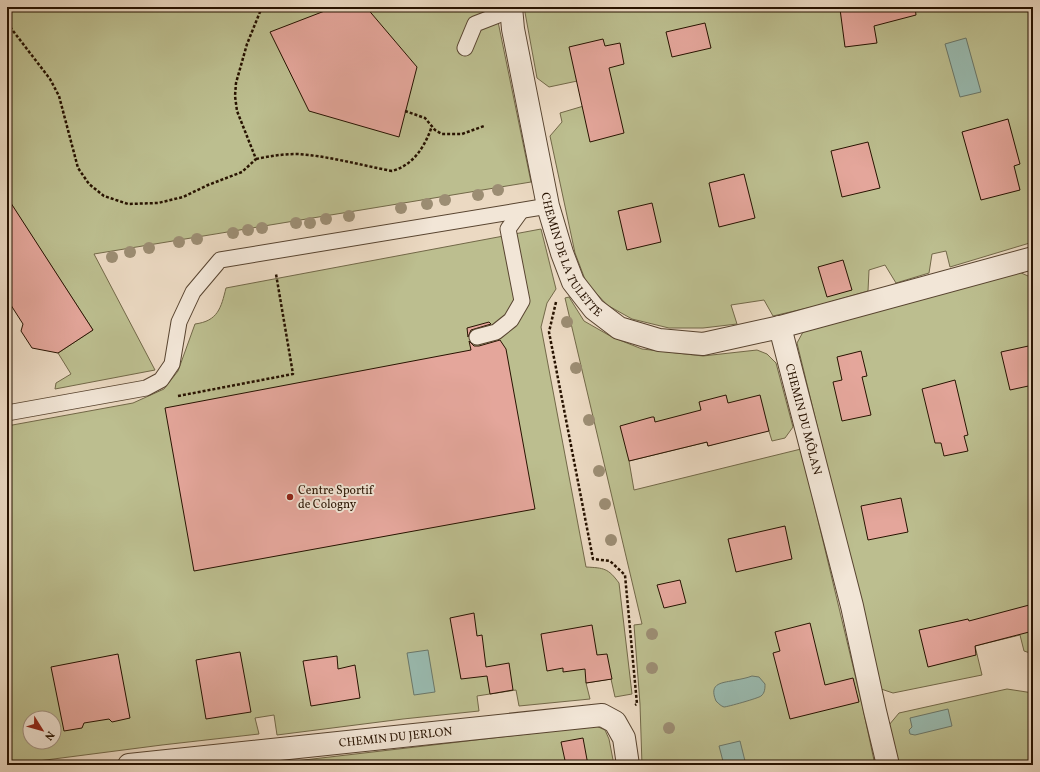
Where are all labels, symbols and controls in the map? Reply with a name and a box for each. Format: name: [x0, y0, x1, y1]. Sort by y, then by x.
street label: CHEMIN DE LA TULETTE: [537, 191, 605, 321]
street label: CHEMIN DU MÔLAN: [781, 362, 825, 477]
place label: Centre Sportif de Cologny: [298, 483, 375, 513]
marker: Centre Sportif de Cologny: [285, 492, 295, 502]
north arrow: [22, 710, 62, 750]
street label: CHEMIN DU JERLON: [338, 724, 453, 752]
text: N: [40, 727, 57, 743]

